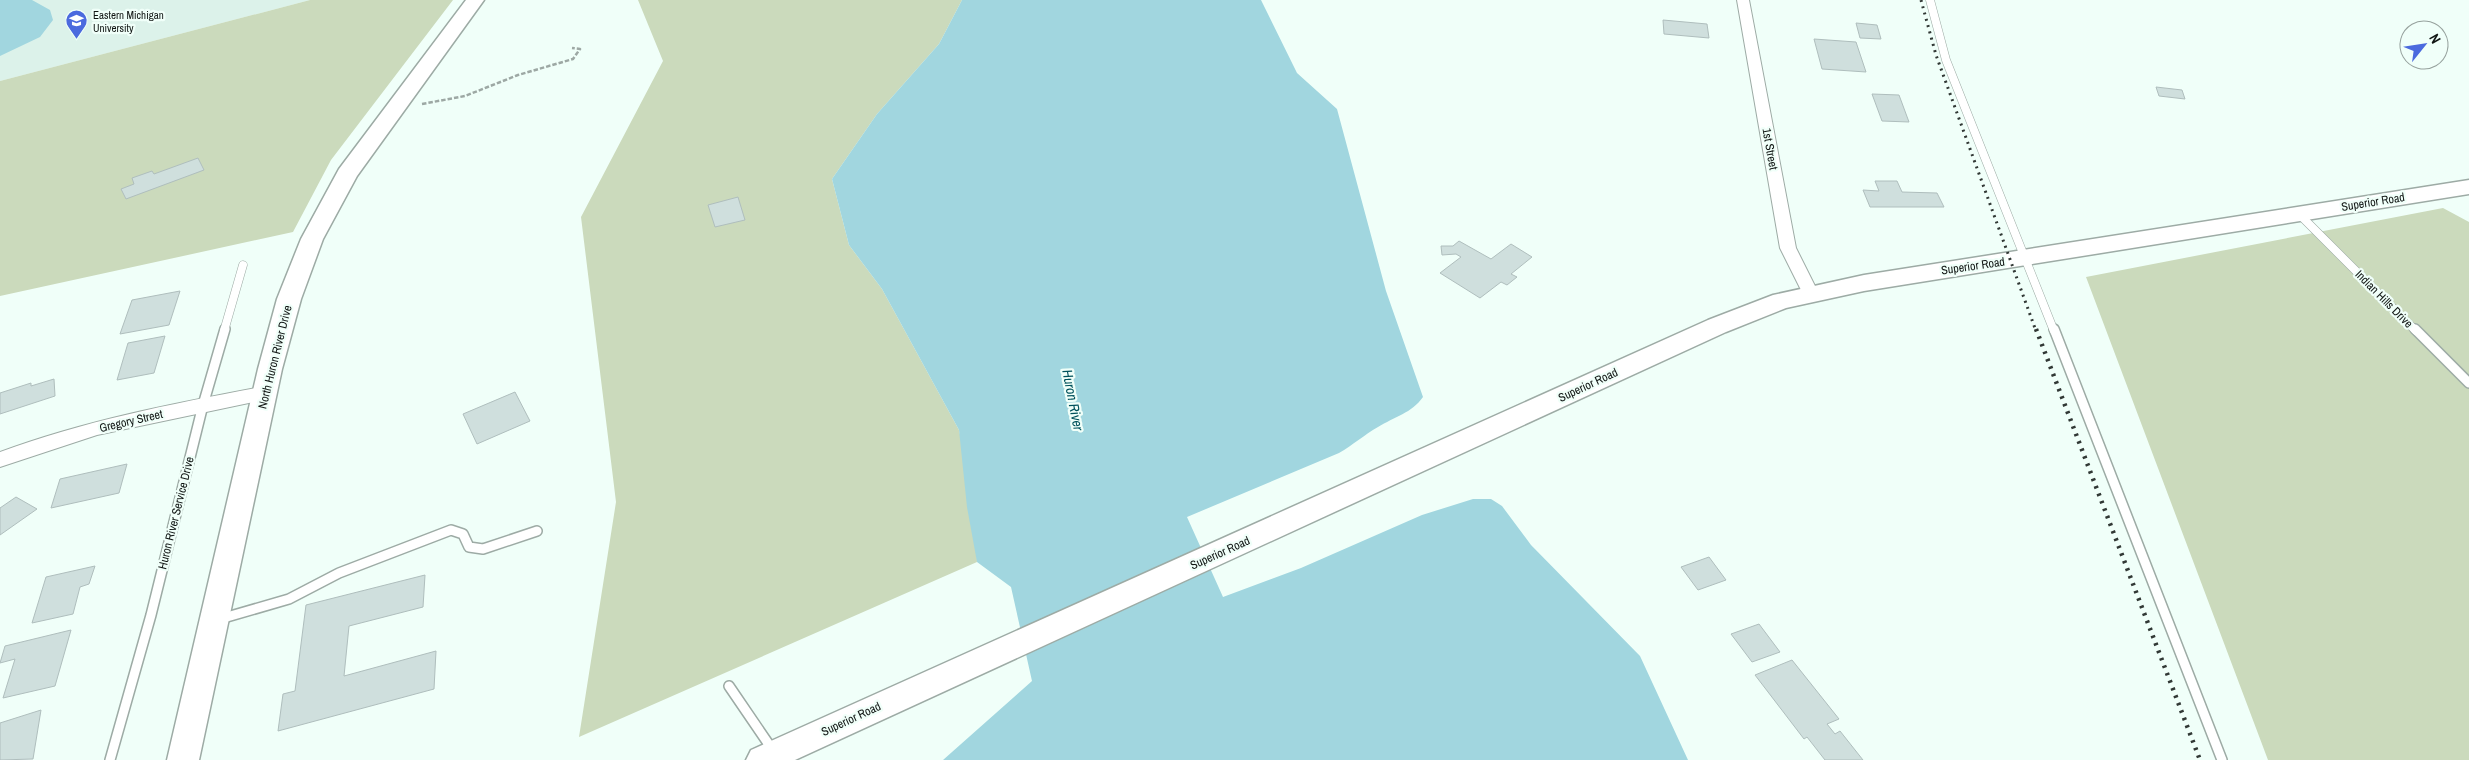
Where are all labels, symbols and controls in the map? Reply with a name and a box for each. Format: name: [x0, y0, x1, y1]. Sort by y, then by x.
place label: Eastern Michigan University: [93, 8, 164, 35]
school or university icon: Eastern Michigan University: [65, 9, 89, 40]
north arrow: [2399, 20, 2449, 70]
text: N: [2425, 30, 2445, 47]
street label: 1st Street: [1758, 127, 1782, 171]
street label: Superior Road: [2340, 189, 2406, 215]
street label: Superior Road: [1940, 254, 2006, 278]
street label: Indian Hills Drive: [2352, 267, 2416, 331]
street label: North Huron River Drive: [254, 304, 296, 410]
street label: Superior Road: [1556, 364, 1620, 406]
water label: Huron River: [1058, 368, 1088, 433]
street label: Gregory Street: [98, 406, 164, 436]
street label: Huron River Service Drive: [154, 455, 198, 571]
street label: Superior Road: [1188, 533, 1252, 573]
street label: Superior Road: [819, 698, 883, 740]

